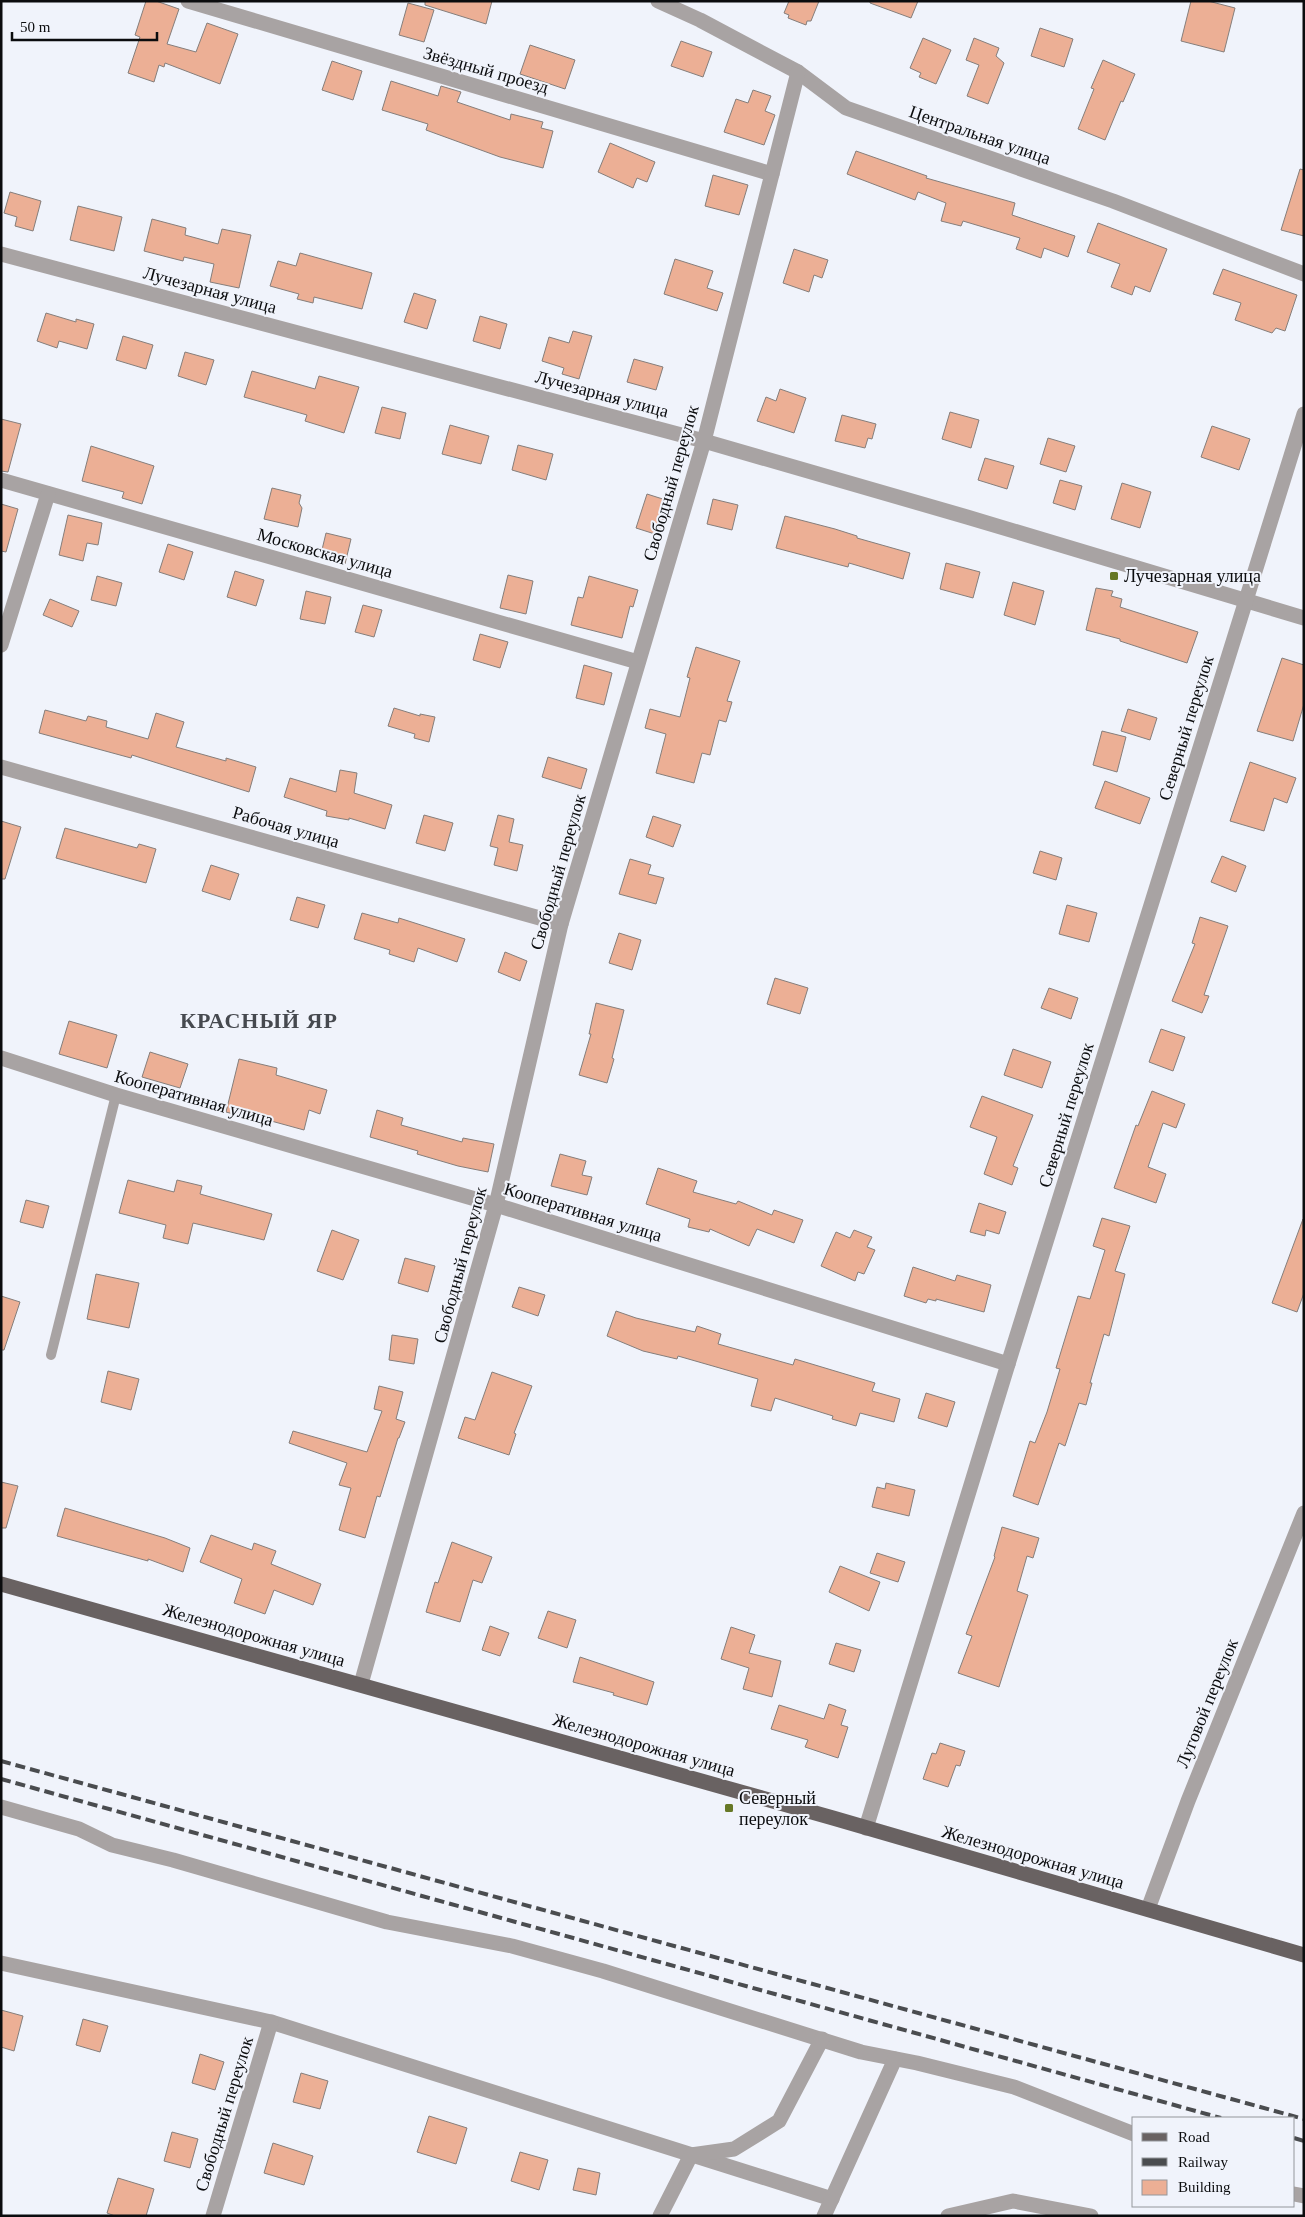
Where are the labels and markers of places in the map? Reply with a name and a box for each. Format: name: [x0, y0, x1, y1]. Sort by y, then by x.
place label: Лучезарная улица: [1124, 566, 1261, 586]
marker: Лучезарная улица: [1108, 570, 1120, 582]
place label: Северный переулок: [739, 1788, 816, 1829]
marker: Северный переулок: [723, 1802, 735, 1814]

